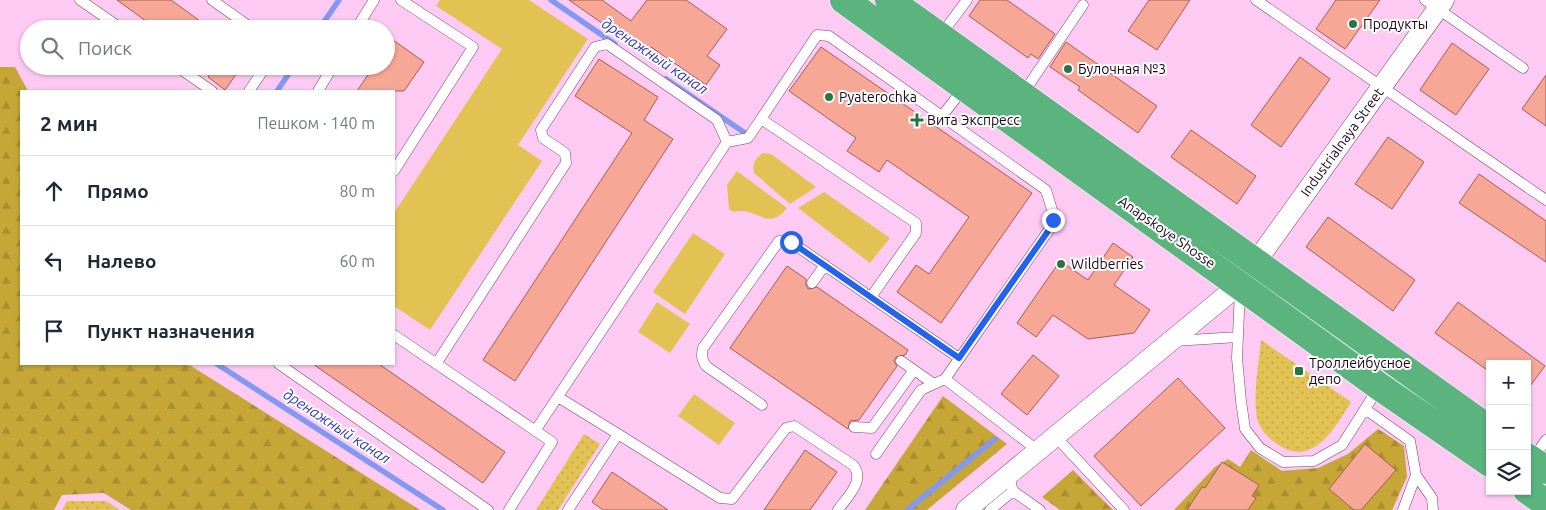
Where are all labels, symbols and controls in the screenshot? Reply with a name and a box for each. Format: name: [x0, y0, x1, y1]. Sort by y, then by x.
water label: дренажный канал: [599, 14, 711, 98]
place label: Продукты: [1363, 16, 1428, 32]
marker: Продукты: [1347, 18, 1359, 30]
search box: [20, 20, 395, 75]
icon: search: [38, 34, 66, 62]
text: Поиск: [78, 37, 132, 59]
place label: Булочная №3: [1078, 61, 1166, 77]
marker: Булочная №3: [1062, 63, 1074, 75]
street label: Industrialnaya Street: [1297, 84, 1387, 199]
place label: Pyaterochka: [839, 89, 917, 105]
marker: Pyaterochka: [823, 91, 835, 103]
text: 2 мин: [40, 111, 98, 135]
place label: Вита Экспресс: [927, 112, 1020, 128]
text: Пешком · 140 m: [257, 114, 375, 132]
marker: Вита Экспресс: [911, 114, 923, 126]
icon: ahead: [40, 177, 68, 205]
text: Прямо: [87, 180, 149, 202]
text: 80 m: [339, 182, 375, 200]
street label: Anapskoye Shosse: [1115, 193, 1219, 271]
route end: [1042, 209, 1065, 232]
route start: [780, 231, 803, 254]
icon: left: [40, 247, 68, 275]
text: Налево: [87, 250, 156, 272]
text: 60 m: [339, 252, 375, 270]
place label: Wildberries: [1071, 256, 1143, 272]
marker: Wildberries: [1055, 258, 1067, 270]
icon: arrive: [40, 317, 68, 345]
text: Пункт назначения: [87, 320, 255, 342]
place label: Троллейбусное депо: [1309, 355, 1411, 387]
map controls: [1486, 360, 1531, 495]
button: +: [1486, 360, 1531, 405]
marker: Троллейбусное депо: [1293, 365, 1305, 377]
water label: дренажный канал: [280, 385, 394, 467]
button: −: [1486, 405, 1531, 450]
button: layers: [1486, 450, 1531, 495]

